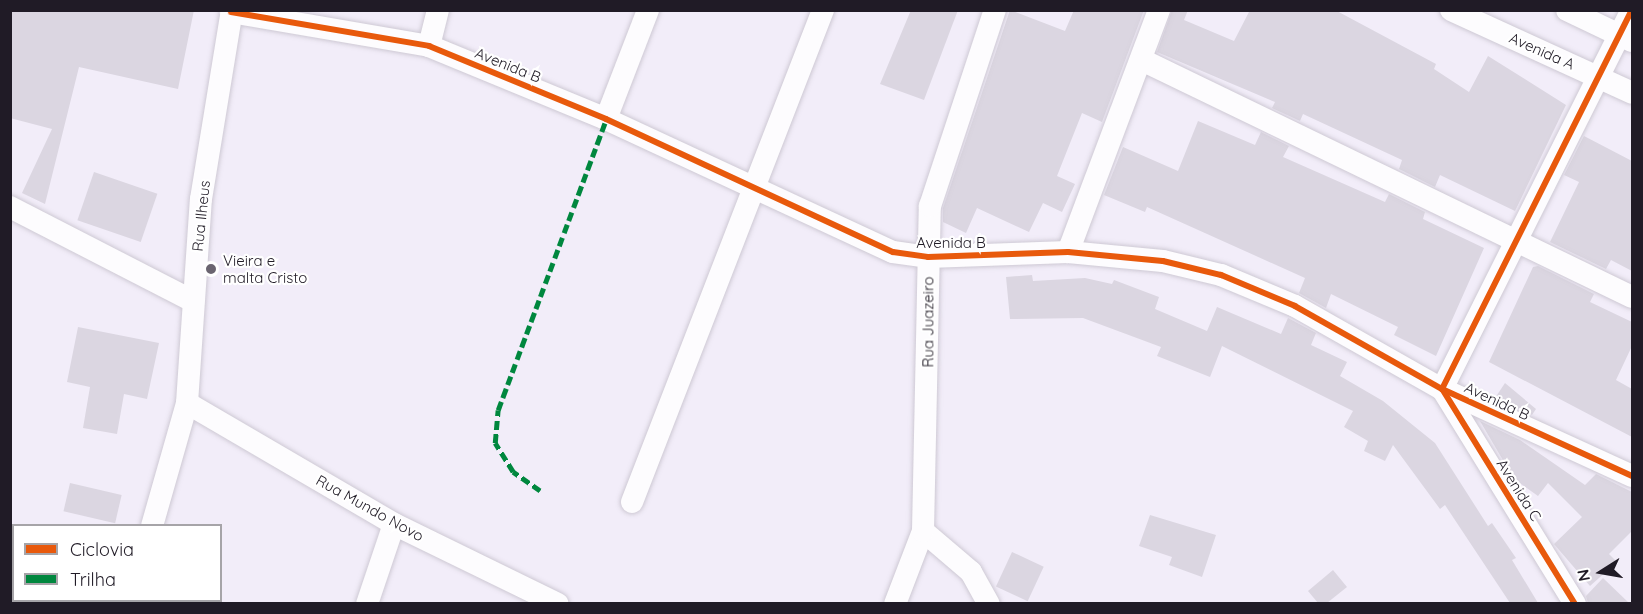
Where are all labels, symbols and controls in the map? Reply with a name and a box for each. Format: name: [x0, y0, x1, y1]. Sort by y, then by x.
street label: Avenida A: [1507, 29, 1577, 73]
street label: Avenida B: [472, 44, 544, 86]
street label: Rua Ilheus: [188, 180, 214, 252]
street label: Avenida B: [916, 234, 986, 252]
place label: Vieira e malta Cristo: [223, 251, 307, 286]
marker: Vieira e malta Cristo: [204, 262, 218, 276]
street label: Rua Juazeiro: [919, 276, 937, 368]
street label: Avenida B: [1462, 378, 1532, 424]
street label: Avenida C: [1493, 456, 1545, 524]
street label: Rua Mundo Novo: [313, 471, 427, 545]
legend: [12, 524, 222, 602]
text: Ciclovia: [70, 538, 134, 561]
north arrow: [1571, 542, 1631, 602]
text: Trilha: [70, 568, 116, 591]
text: N: [1572, 568, 1594, 583]

